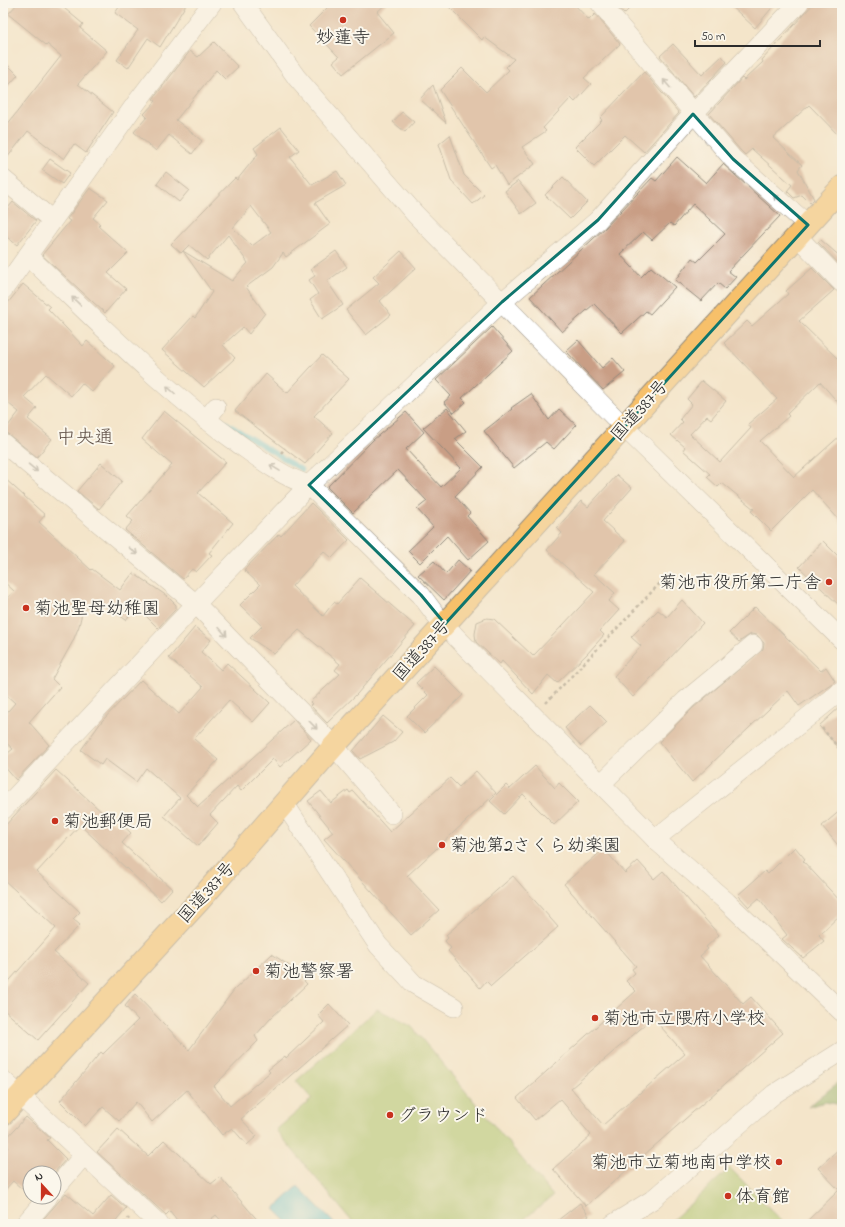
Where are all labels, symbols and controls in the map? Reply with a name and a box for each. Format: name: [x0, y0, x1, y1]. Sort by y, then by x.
marker: 妙蓮寺: [338, 15, 348, 25]
scale bar: [695, 22, 820, 48]
place label: 妙蓮寺: [316, 26, 370, 52]
text: 50 m: [701, 28, 725, 46]
one-way arrow: [663, 78, 672, 89]
one-way arrow: [773, 195, 784, 204]
one-way arrow: [71, 296, 81, 306]
street label: 国道387号: [606, 375, 675, 448]
one-way arrow: [166, 385, 176, 394]
district label: 中央通: [56, 425, 114, 452]
one-way arrow: [28, 463, 38, 472]
one-way arrow: [269, 464, 280, 473]
one-way arrow: [128, 547, 138, 556]
place label: 菊池市役所第二庁舎: [659, 571, 821, 597]
marker: 菊池市役所第二庁舎: [824, 577, 834, 587]
place label: 菊池聖母幼稚園: [34, 597, 160, 623]
marker: 菊池聖母幼稚園: [21, 603, 31, 613]
street label: 国道387号: [388, 615, 457, 688]
one-way arrow: [218, 627, 228, 637]
one-way arrow: [308, 720, 318, 730]
place label: 菊池郵便局: [63, 810, 153, 836]
marker: 菊池郵便局: [50, 816, 60, 826]
place label: 菊池第2さくら幼楽園: [450, 834, 621, 860]
marker: 菊池第2さくら幼楽園: [437, 840, 447, 850]
street label: 国道387号: [173, 857, 242, 930]
place label: 菊池警察署: [264, 960, 354, 986]
marker: 菊池警察署: [251, 966, 261, 976]
place label: 菊池市立隈府小学校: [603, 1007, 765, 1033]
marker: 菊池市立隈府小学校: [590, 1013, 600, 1023]
place label: グラウンド: [398, 1104, 488, 1130]
marker: グラウンド: [385, 1110, 395, 1120]
place label: 菊池市立菊地南中学校: [591, 1151, 771, 1177]
marker: 菊池市立菊地南中学校: [774, 1157, 784, 1167]
north arrow: [22, 1165, 62, 1205]
text: N: [32, 1168, 45, 1185]
place label: 体育館: [736, 1185, 790, 1211]
marker: 体育館: [723, 1191, 733, 1201]

